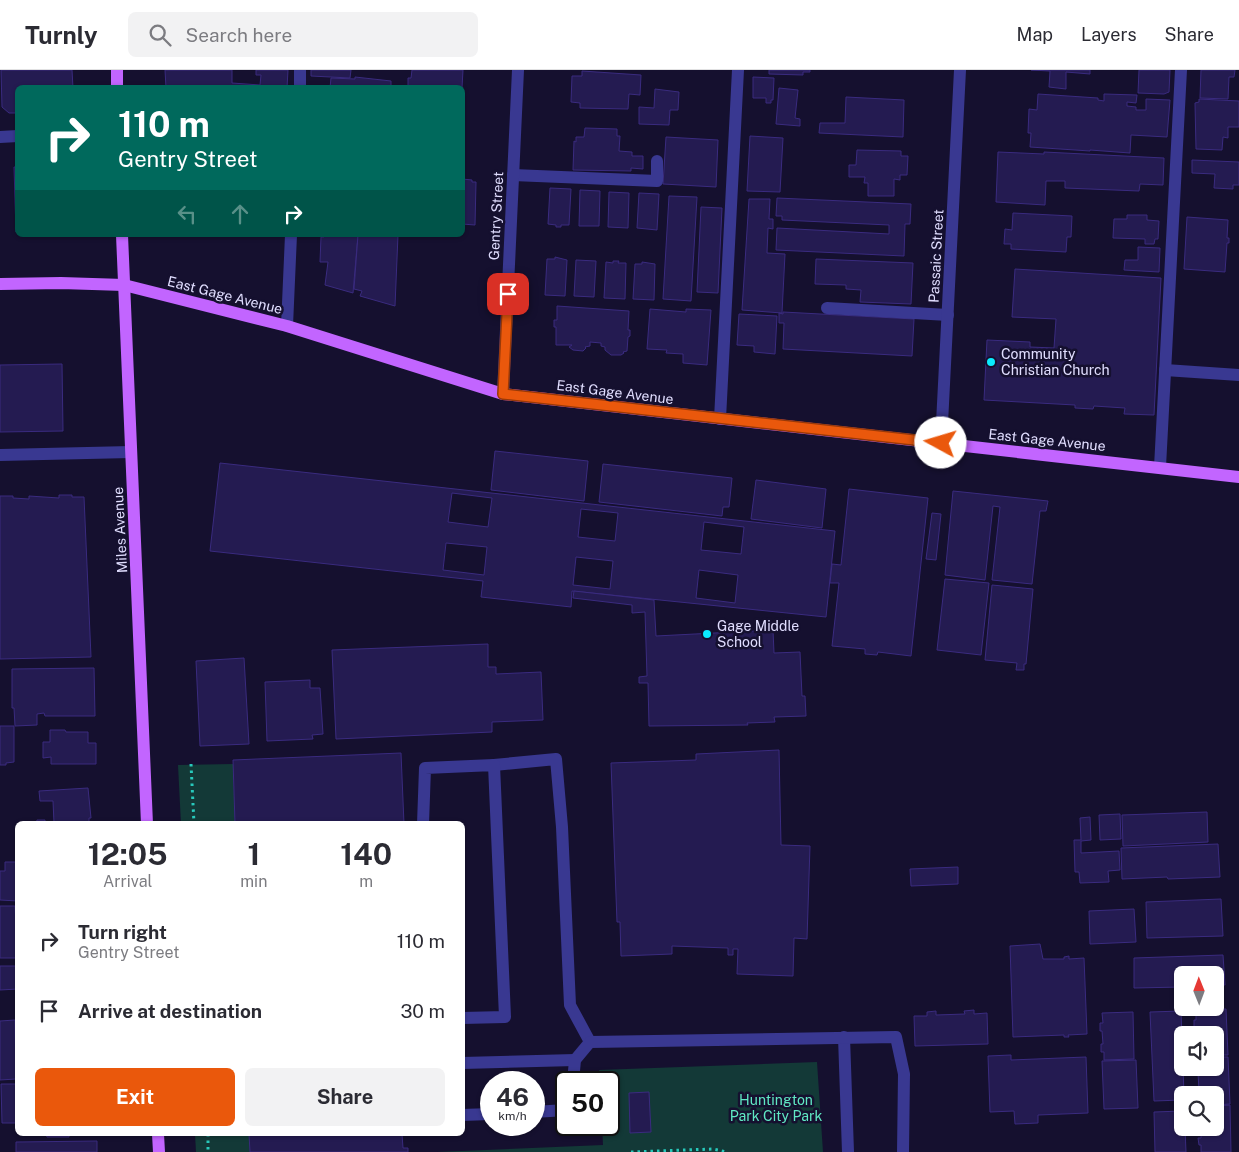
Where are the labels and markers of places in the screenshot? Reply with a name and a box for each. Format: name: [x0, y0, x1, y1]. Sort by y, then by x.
pin: [487, 273, 529, 315]
place label: Community Christian Church: [1001, 346, 1110, 378]
marker: Community Christian Church: [985, 356, 997, 368]
place label: Gage Middle School: [717, 618, 799, 650]
marker: Gage Middle School: [701, 628, 713, 640]

